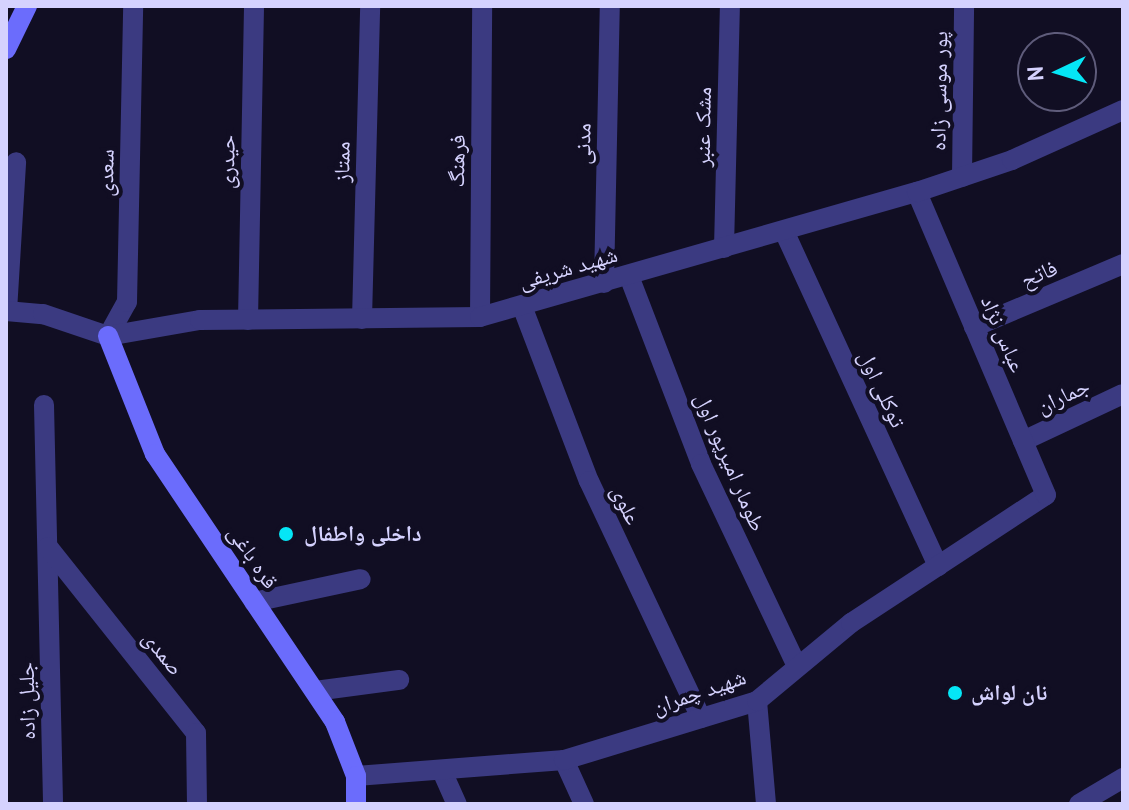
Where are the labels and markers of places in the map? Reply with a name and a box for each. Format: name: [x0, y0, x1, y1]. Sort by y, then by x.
place label: داخلی واطفال: [304, 521, 422, 547]
marker: داخلی واطفال: [275, 523, 297, 545]
place label: نان لواش: [971, 680, 1047, 706]
marker: نان لواش: [946, 684, 964, 702]

